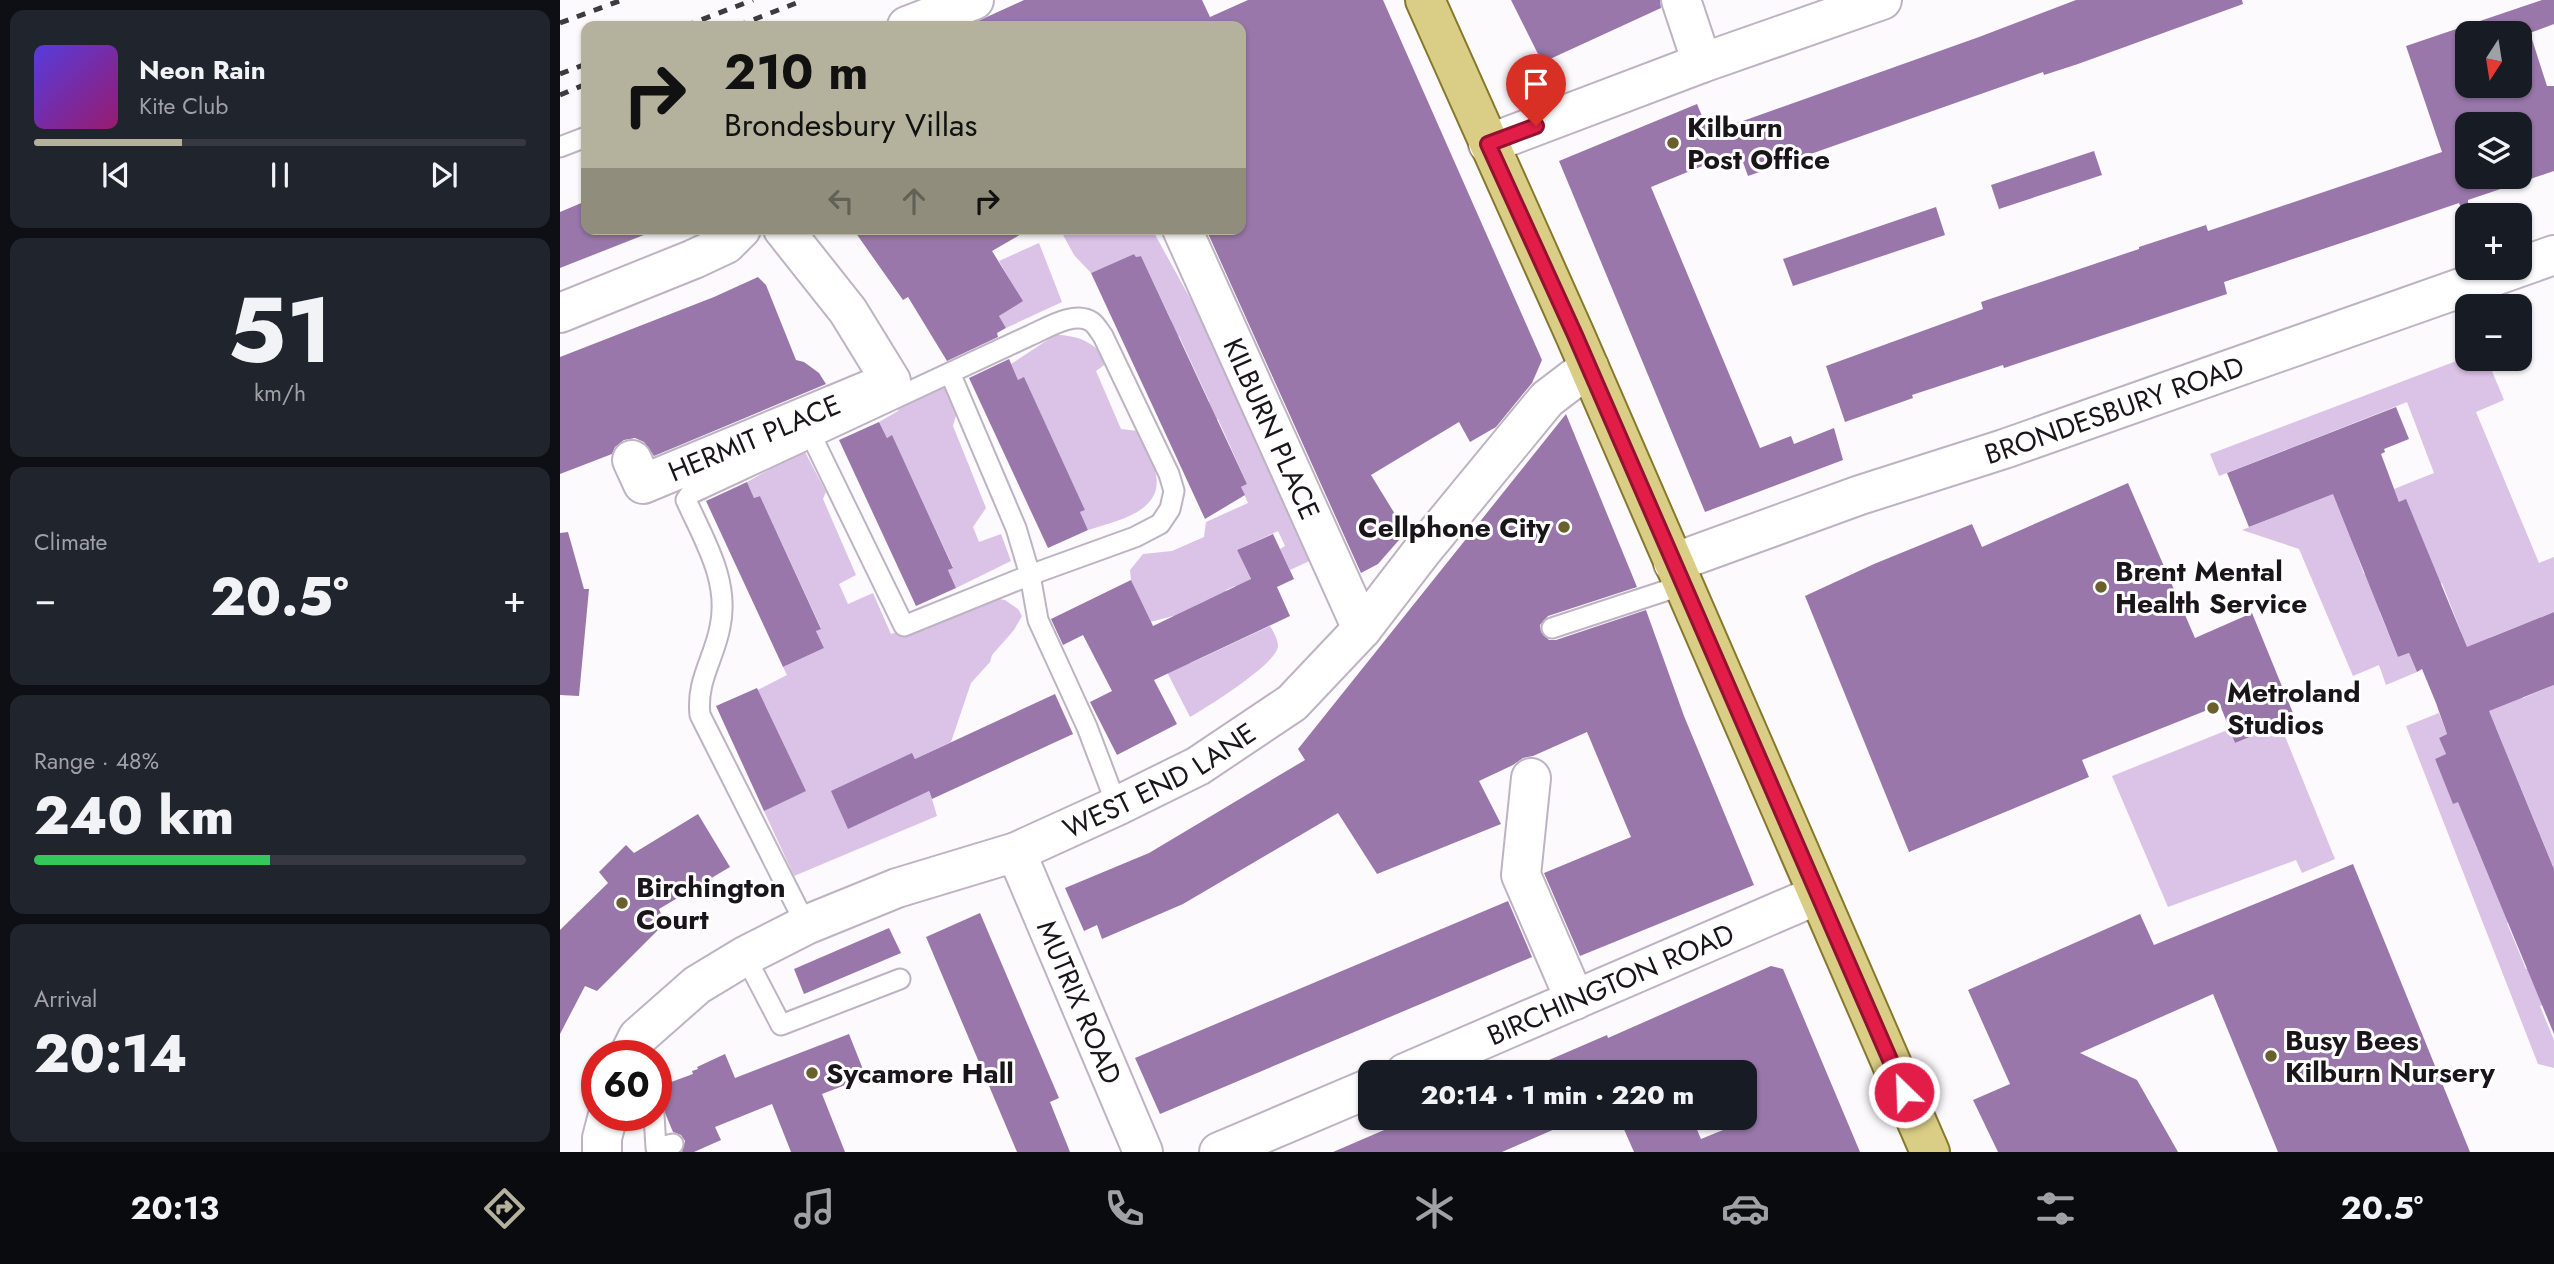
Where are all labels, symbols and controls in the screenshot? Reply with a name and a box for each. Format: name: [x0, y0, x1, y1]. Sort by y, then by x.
north arrow: [2455, 21, 2532, 98]
map controls: [2455, 21, 2532, 371]
text: 210 m: [724, 37, 868, 107]
icon: right: [609, 49, 700, 140]
text: Neon Rain: [139, 51, 266, 89]
pin: [1506, 54, 1566, 126]
icon: arrive: [1517, 65, 1555, 103]
text: Kite Club: [139, 89, 228, 123]
text: Brondesbury Villas: [724, 102, 977, 148]
place label: Kilburn Post Office: [1687, 107, 1830, 180]
button: layers: [2455, 112, 2532, 189]
marker: Kilburn Post Office: [1665, 135, 1681, 151]
icon: previous: [97, 156, 135, 194]
icon: pause: [261, 156, 299, 194]
icon: next: [425, 156, 463, 194]
icon: left: [822, 182, 860, 220]
icon: ahead: [895, 182, 933, 220]
icon: right: [968, 182, 1006, 220]
button: +: [2455, 203, 2532, 280]
text: 51: [227, 265, 333, 396]
button: −: [2455, 294, 2532, 371]
street label: KILBURN PLACE: [1213, 331, 1331, 526]
street label: BRONDESBURY ROAD: [1979, 345, 2249, 474]
text: km/h: [254, 376, 306, 410]
street label: HERMIT PLACE: [662, 384, 847, 492]
place label: Cellphone City: [1358, 507, 1550, 548]
marker: Cellphone City: [1556, 519, 1572, 535]
text: Climate: [34, 525, 107, 559]
place label: Brent Mental Health Service: [2115, 551, 2307, 624]
text: 20.5°: [210, 559, 349, 635]
text: −: [34, 571, 56, 626]
text: +: [503, 571, 526, 626]
marker: Brent Mental Health Service: [2093, 579, 2109, 595]
place label: Metroland Studios: [2227, 672, 2361, 745]
marker: Metroland Studios: [2205, 700, 2221, 716]
street label: WEST END LANE: [1056, 712, 1264, 849]
text: Range · 48%: [34, 744, 159, 778]
text: 240 km: [34, 778, 234, 854]
place label: Birchington Court: [636, 867, 786, 940]
marker: Birchington Court: [614, 895, 630, 911]
street label: BIRCHINGTON ROAD: [1481, 913, 1740, 1056]
street label: MUTRIX ROAD: [1027, 914, 1132, 1090]
text: Arrival: [34, 982, 97, 1016]
text: 20:14: [34, 1016, 187, 1092]
place label: Busy Bees Kilburn Nursery: [2285, 1020, 2495, 1093]
speed limit sign: 60: [581, 1040, 672, 1131]
marker: Busy Bees Kilburn Nursery: [2263, 1048, 2279, 1064]
place label: Sycamore Hall: [826, 1053, 1014, 1094]
position arrow: [1867, 1055, 1941, 1129]
marker: Sycamore Hall: [804, 1065, 820, 1081]
text: 20:14 · 1 min · 220 m: [1421, 1076, 1694, 1114]
icon: directions: [480, 1184, 529, 1233]
icon: music: [790, 1184, 839, 1233]
icon: phone: [1100, 1184, 1149, 1233]
icon: climate: [1410, 1184, 1459, 1233]
icon: car: [1721, 1184, 1770, 1233]
icon: filters: [2031, 1184, 2080, 1233]
text: 20:13: [131, 1185, 219, 1231]
text: 20.5°: [2341, 1185, 2423, 1231]

